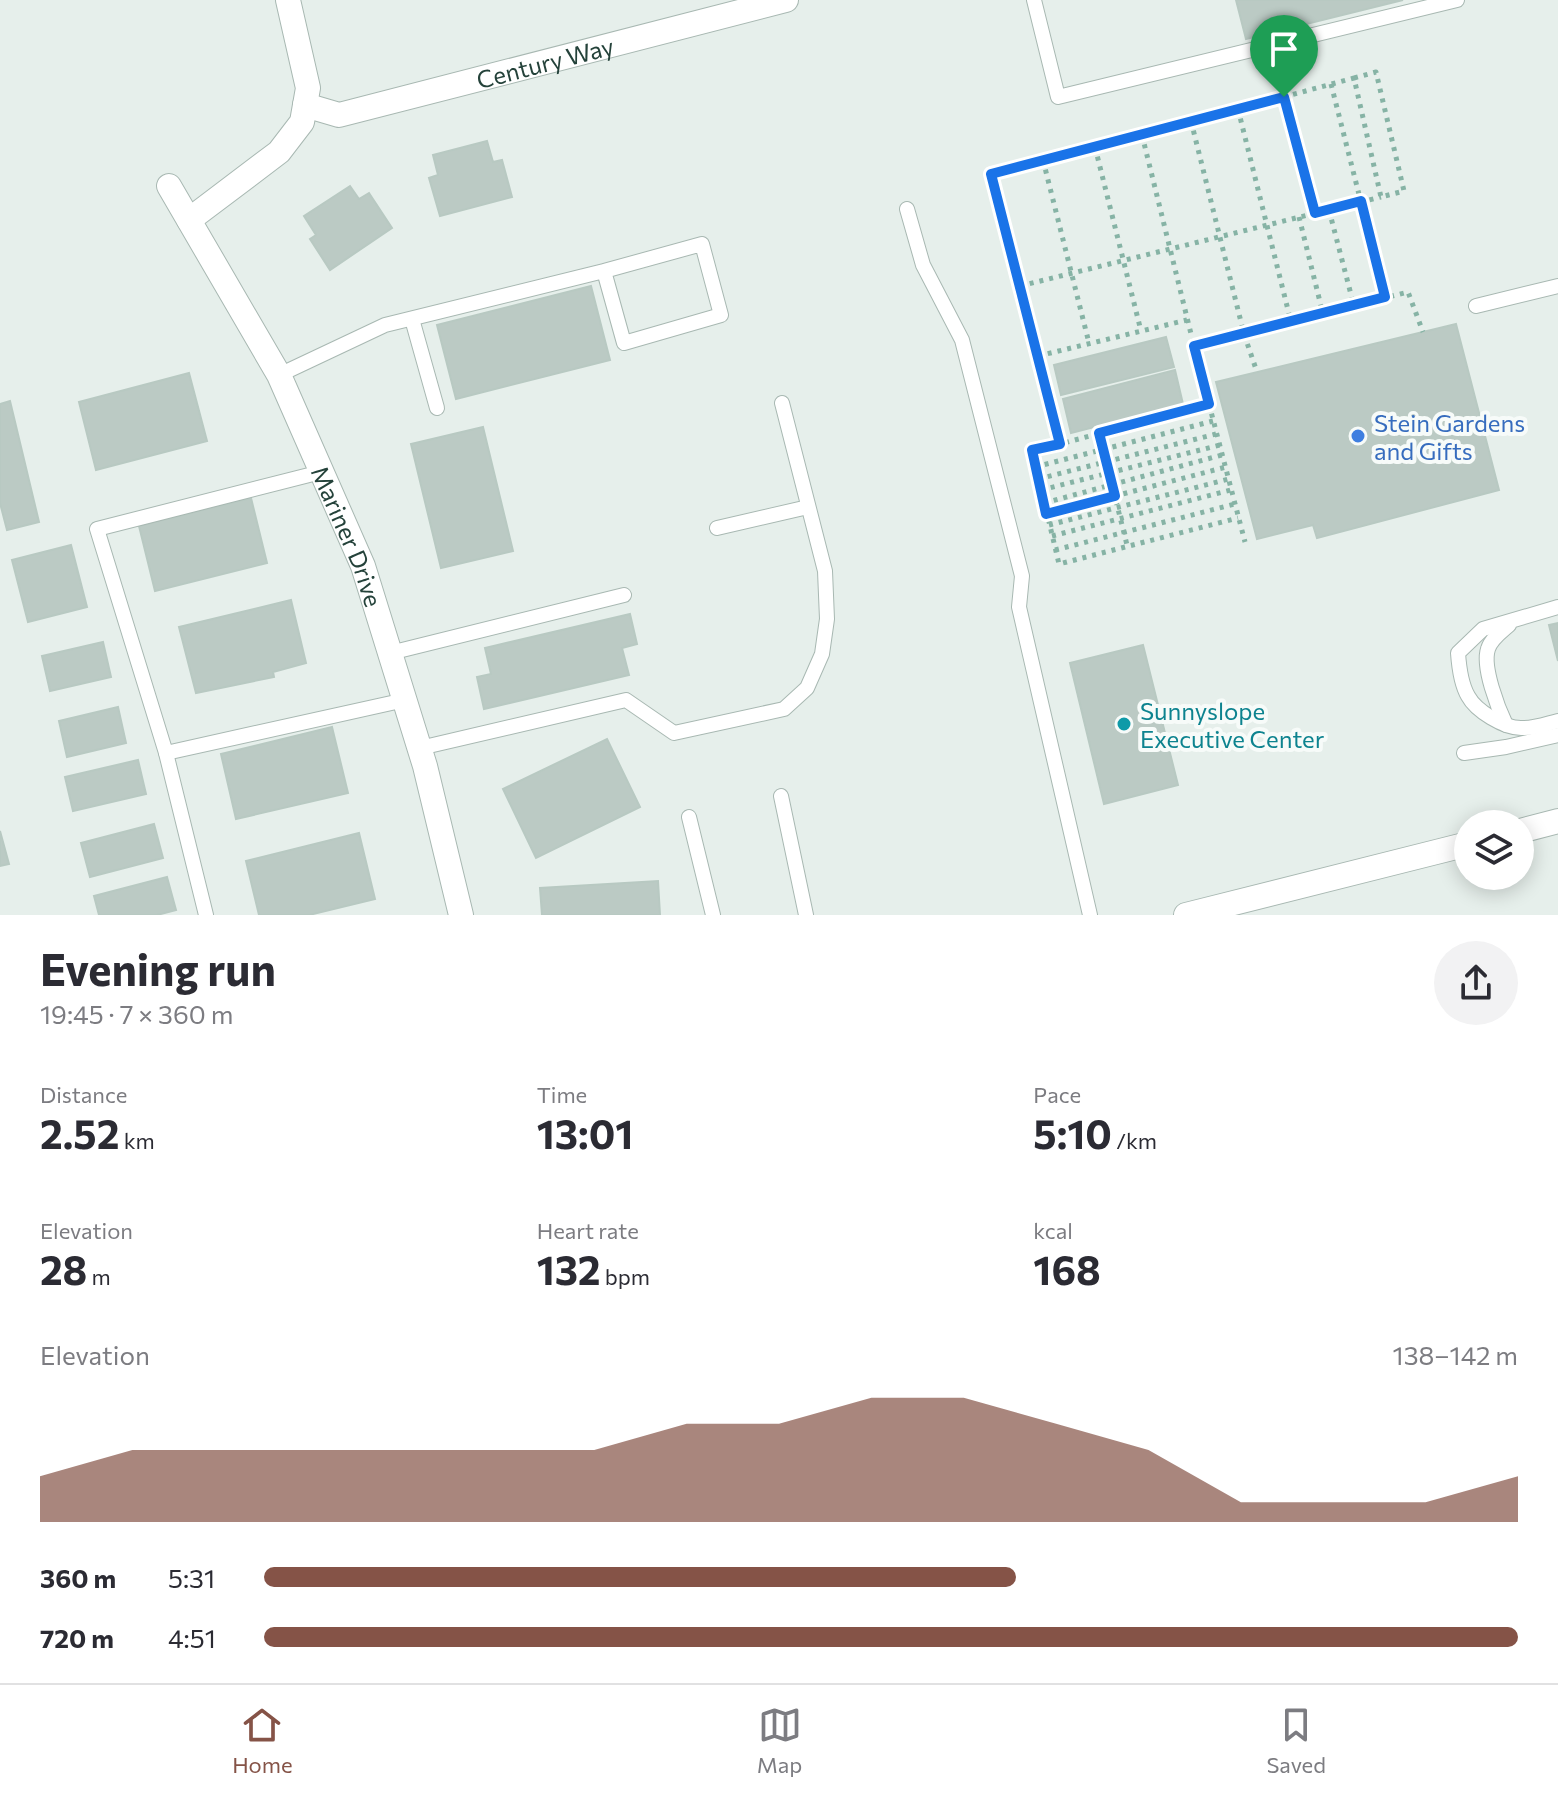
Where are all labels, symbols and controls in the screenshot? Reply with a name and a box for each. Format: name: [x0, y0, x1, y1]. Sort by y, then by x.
pin: [1250, 15, 1318, 97]
icon: arrive: [1262, 27, 1306, 71]
street label: Century Way: [473, 30, 617, 94]
place label: Stein Gardens and Gifts: [1374, 408, 1525, 465]
marker: Stein Gardens and Gifts: [1349, 427, 1367, 445]
street label: Mariner Drive: [306, 461, 389, 610]
place label: Sunnyslope Executive Center: [1140, 696, 1325, 753]
marker: Sunnyslope Executive Center: [1115, 715, 1133, 733]
map controls: [1454, 810, 1534, 890]
button: layers: [1454, 810, 1534, 890]
text: Evening run: [40, 941, 276, 995]
button: share: [1434, 941, 1518, 1025]
text: 19:45 · 7 × 360 m: [40, 998, 233, 1029]
text: Distance: [40, 1081, 127, 1108]
text: Time: [537, 1081, 587, 1108]
text: Pace: [1033, 1081, 1081, 1108]
text: 2.52: [40, 1108, 119, 1157]
text: 13:01: [537, 1108, 633, 1157]
text: 5:10: [1033, 1108, 1112, 1157]
text: km: [119, 1127, 155, 1154]
text: /km: [1112, 1127, 1157, 1154]
text: Elevation: [40, 1217, 133, 1244]
text: Heart rate: [537, 1217, 639, 1244]
text: kcal: [1033, 1217, 1073, 1244]
text: 28: [40, 1244, 87, 1293]
text: 132: [537, 1244, 601, 1293]
text: 168: [1033, 1244, 1101, 1293]
text: m: [87, 1263, 111, 1290]
text: bpm: [601, 1263, 650, 1290]
text: Elevation: [40, 1339, 150, 1370]
text: 138–142 m: [1393, 1339, 1518, 1370]
text: 360 m: [40, 1562, 116, 1593]
text: 5:31: [168, 1562, 215, 1593]
text: 720 m: [40, 1622, 114, 1653]
text: 4:51: [168, 1622, 216, 1653]
tab: Home: [232, 1703, 293, 1778]
tab: Map: [757, 1703, 802, 1778]
tab: Saved: [1266, 1703, 1326, 1778]

